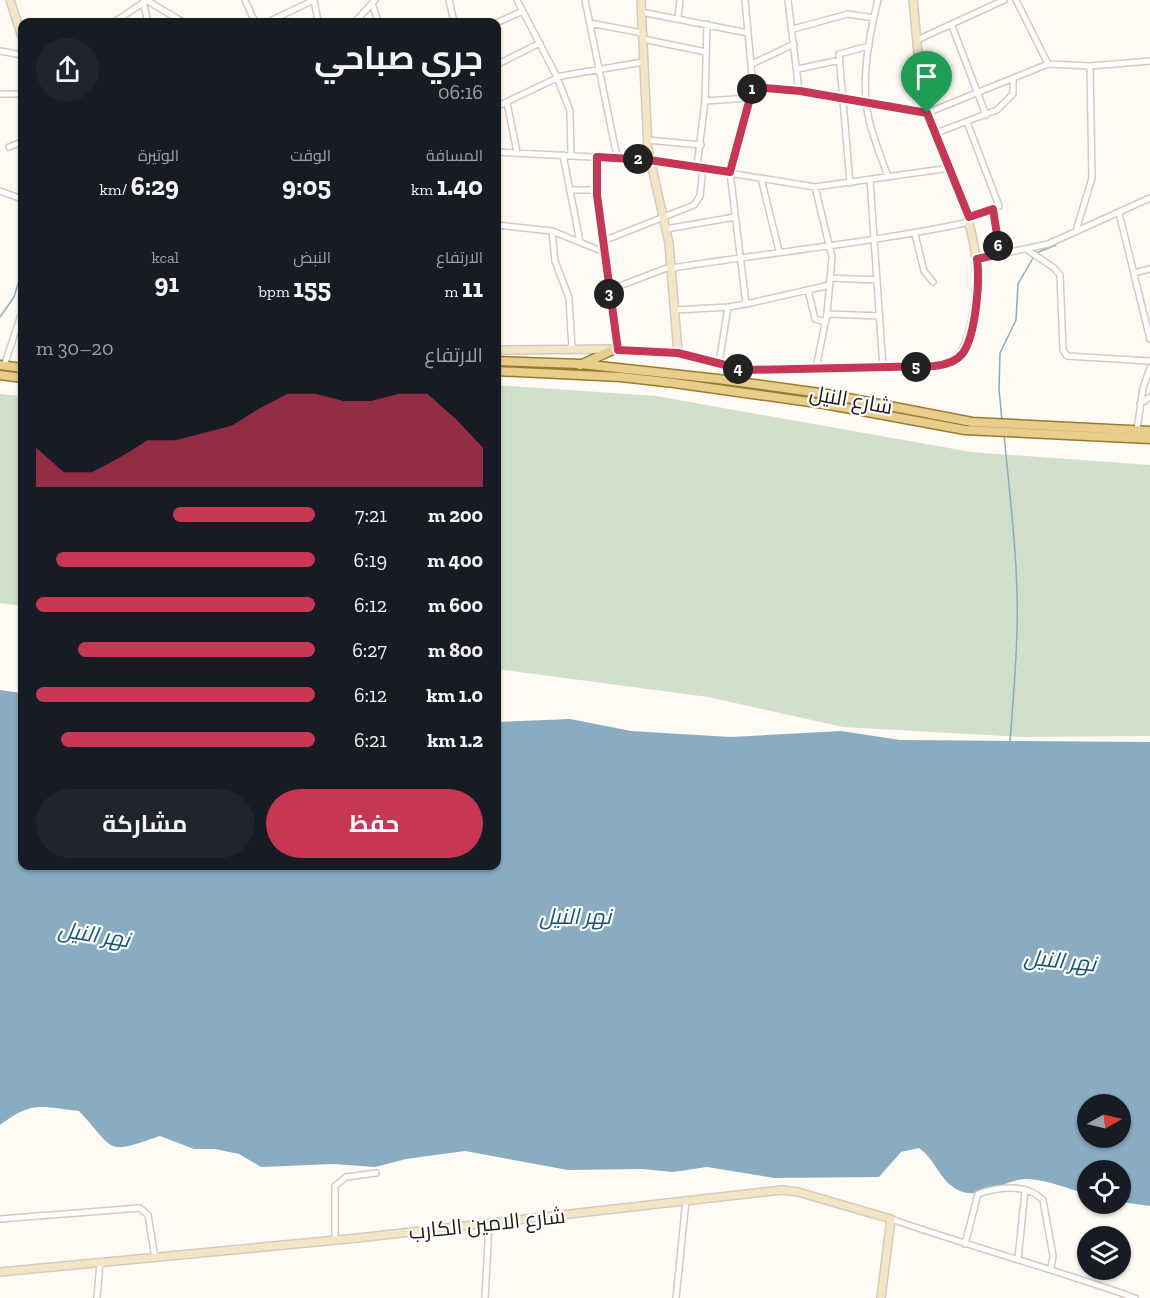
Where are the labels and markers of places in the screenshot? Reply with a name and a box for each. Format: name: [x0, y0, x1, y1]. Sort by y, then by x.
pin: [901, 51, 952, 113]
pin: 1: [737, 74, 767, 104]
pin: 2: [623, 144, 653, 174]
pin: 6: [983, 231, 1013, 261]
pin: 3: [594, 279, 624, 309]
pin: 5: [901, 352, 931, 382]
pin: 4: [723, 354, 753, 384]

